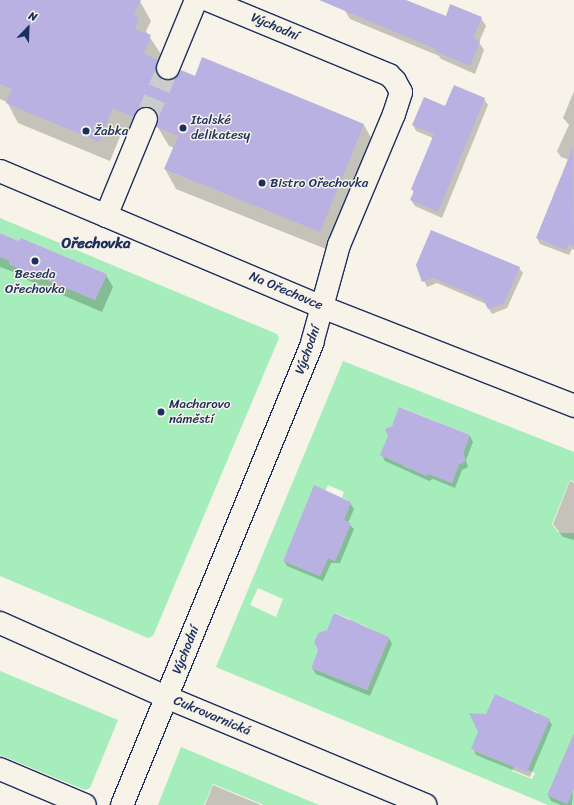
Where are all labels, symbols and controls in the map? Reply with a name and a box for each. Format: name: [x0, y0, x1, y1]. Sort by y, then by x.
text: N: [26, 6, 40, 27]
north arrow: [8, 8, 48, 48]
street label: Východní: [249, 10, 301, 44]
place label: Italské delikatesy: [191, 113, 250, 144]
place label: Žabka: [94, 123, 128, 139]
marker: Italské delikatesy: [178, 123, 188, 133]
marker: Žabka: [81, 126, 91, 136]
place label: Bistro Ořechovka: [270, 175, 369, 191]
marker: Bistro Ořechovka: [257, 178, 267, 188]
district label: Ořechovka: [61, 235, 131, 253]
marker: Beseda Ořechovka: [30, 256, 40, 266]
place label: Beseda Ořechovka: [5, 267, 65, 298]
street label: Na Ořechovce: [247, 269, 325, 313]
street label: Východní: [292, 324, 324, 376]
place label: Macharovo náměstí: [169, 397, 230, 428]
marker: Macharovo náměstí: [156, 407, 166, 417]
street label: Východní: [169, 624, 203, 676]
street label: Cukrovarnická: [171, 693, 253, 739]

